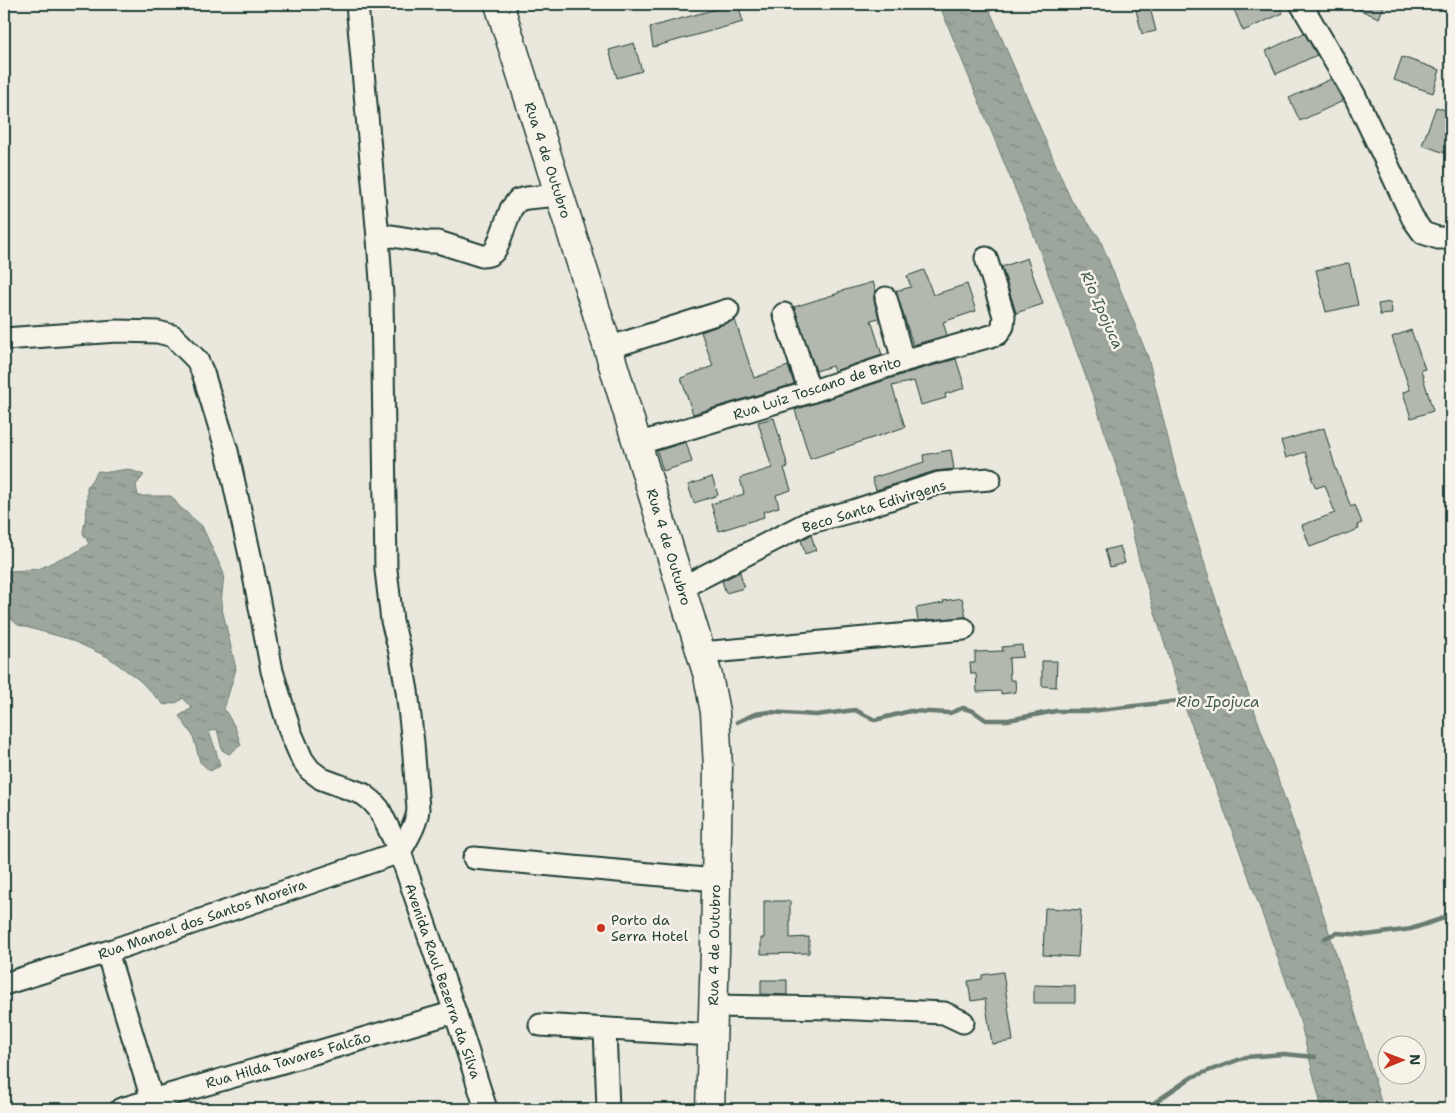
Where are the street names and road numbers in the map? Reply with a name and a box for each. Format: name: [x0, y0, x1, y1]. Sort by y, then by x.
street label: Rua 4 de Outubro: [521, 100, 575, 220]
street label: Rua Luiz Toscano de Brito: [731, 352, 903, 424]
street label: Beco Santa Edivirgens: [800, 475, 948, 536]
street label: Rua 4 de Outubro: [643, 486, 695, 608]
street label: Rua Manoel dos Santos Moreira: [95, 875, 309, 963]
street label: Avenida Raul Bezerra da Silva: [401, 881, 485, 1081]
street label: Rua 4 de Outubro: [704, 884, 724, 1006]
street label: Rua Hilda Tavares Falcão: [203, 1028, 373, 1092]

